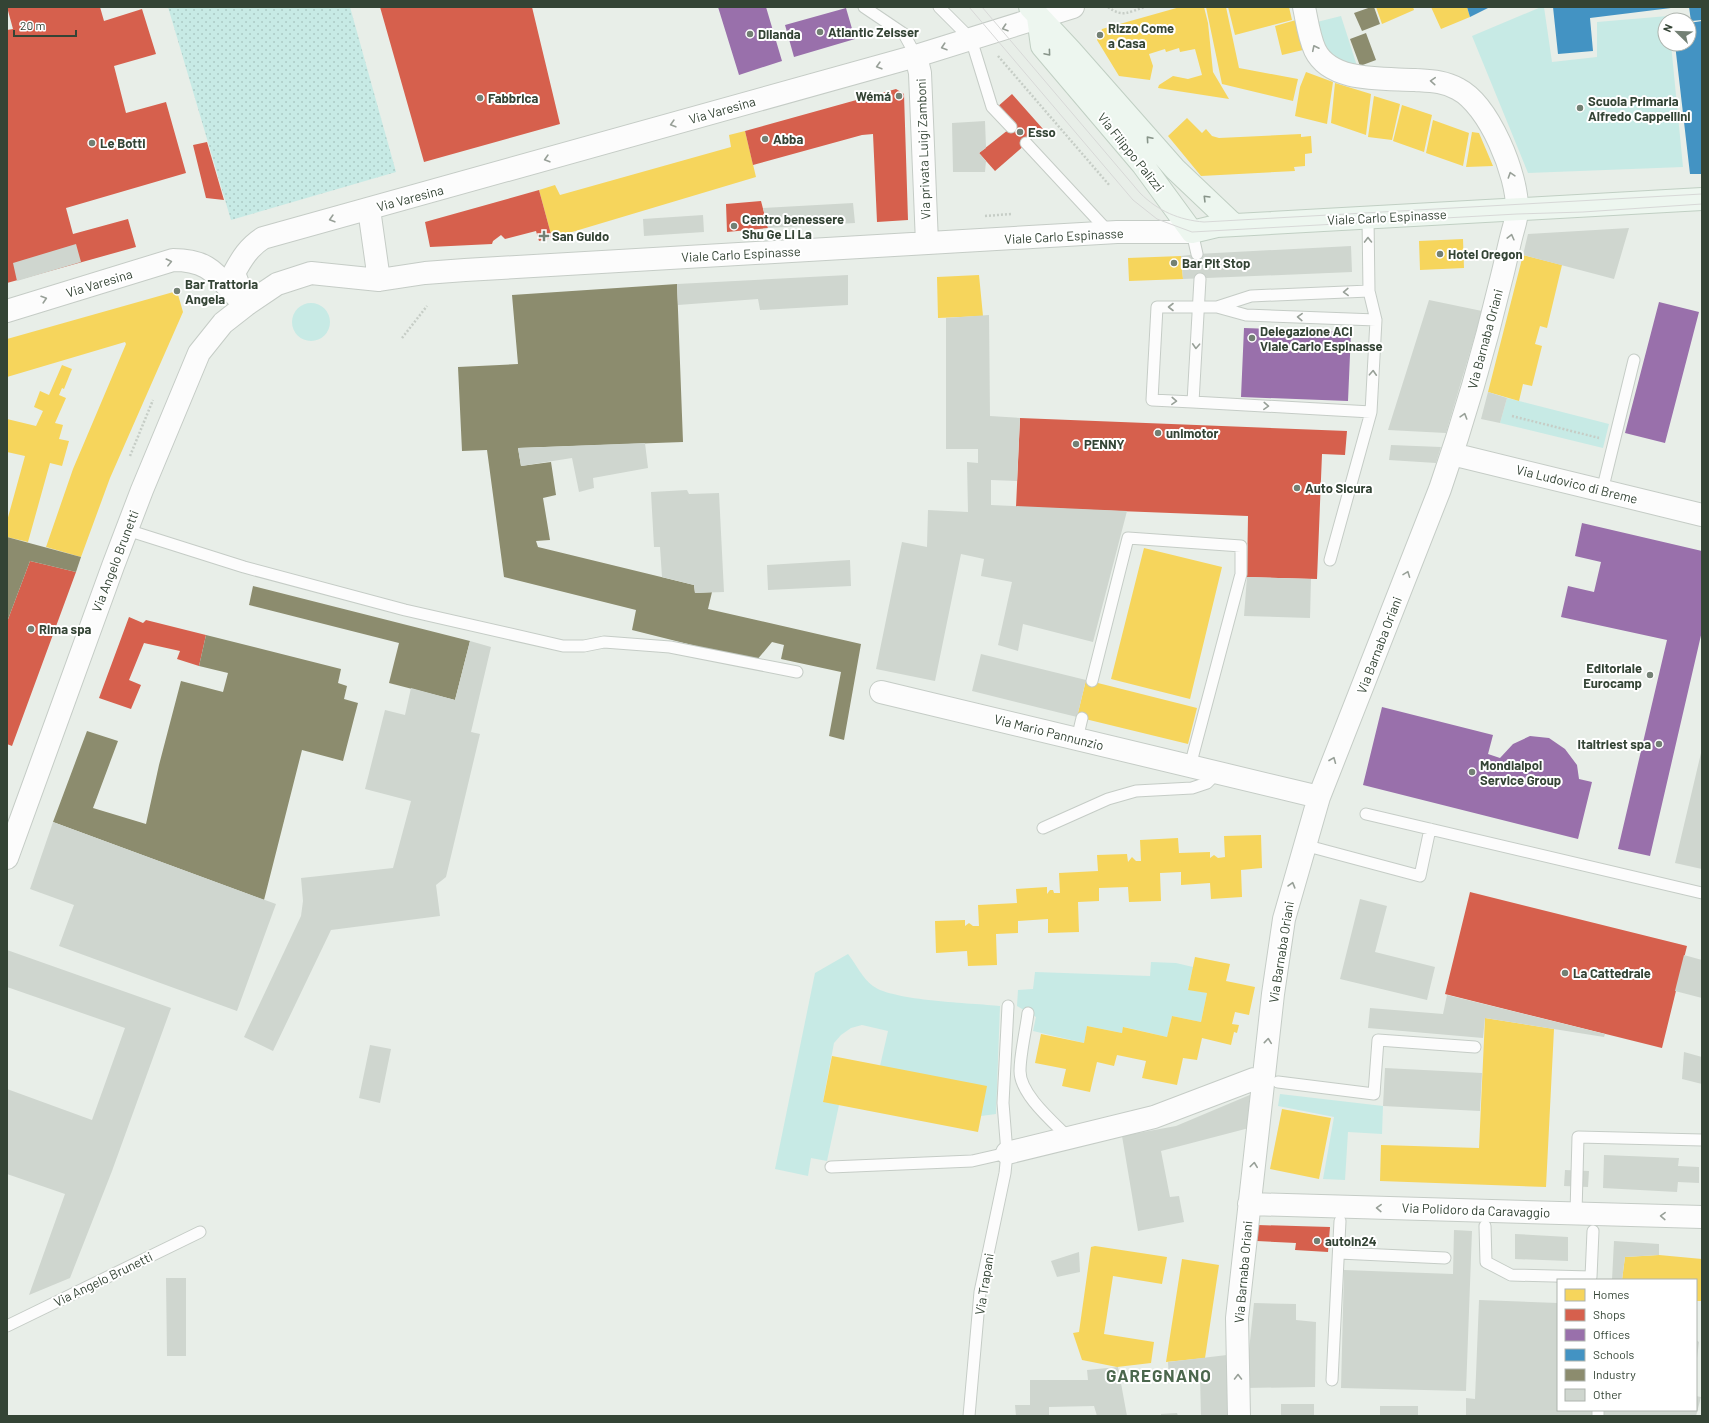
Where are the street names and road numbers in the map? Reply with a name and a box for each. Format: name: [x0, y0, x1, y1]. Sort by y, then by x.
street label: Via privata Luigi Zamboni: [913, 78, 933, 220]
street label: Via Varesina: [687, 93, 757, 127]
street label: Via Filippo Palizzi: [1094, 109, 1168, 195]
street label: Via Varesina: [375, 181, 445, 215]
street label: Viale Carlo Espinasse: [1327, 206, 1447, 228]
street label: Viale Carlo Espinasse: [1004, 225, 1124, 247]
street label: Viale Carlo Espinasse: [681, 243, 801, 265]
street label: Via Varesina: [64, 265, 134, 301]
street label: Via Barnaba Oriani: [1464, 287, 1506, 391]
street label: Via Ludovico di Breme: [1515, 461, 1640, 507]
street label: Via Angelo Brunetti: [88, 508, 142, 614]
street label: Via Barnaba Oriani: [1353, 594, 1405, 696]
street label: Via Mario Pannunzio: [993, 711, 1105, 753]
street label: Via Barnaba Oriani: [1265, 900, 1297, 1004]
street label: Via Polidoro da Caravaggio: [1401, 1199, 1551, 1221]
street label: Via Barnaba Oriani: [1231, 1220, 1255, 1324]
street label: Via Angelo Brunetti: [51, 1248, 155, 1310]
street label: Via Trapani: [971, 1252, 997, 1316]

